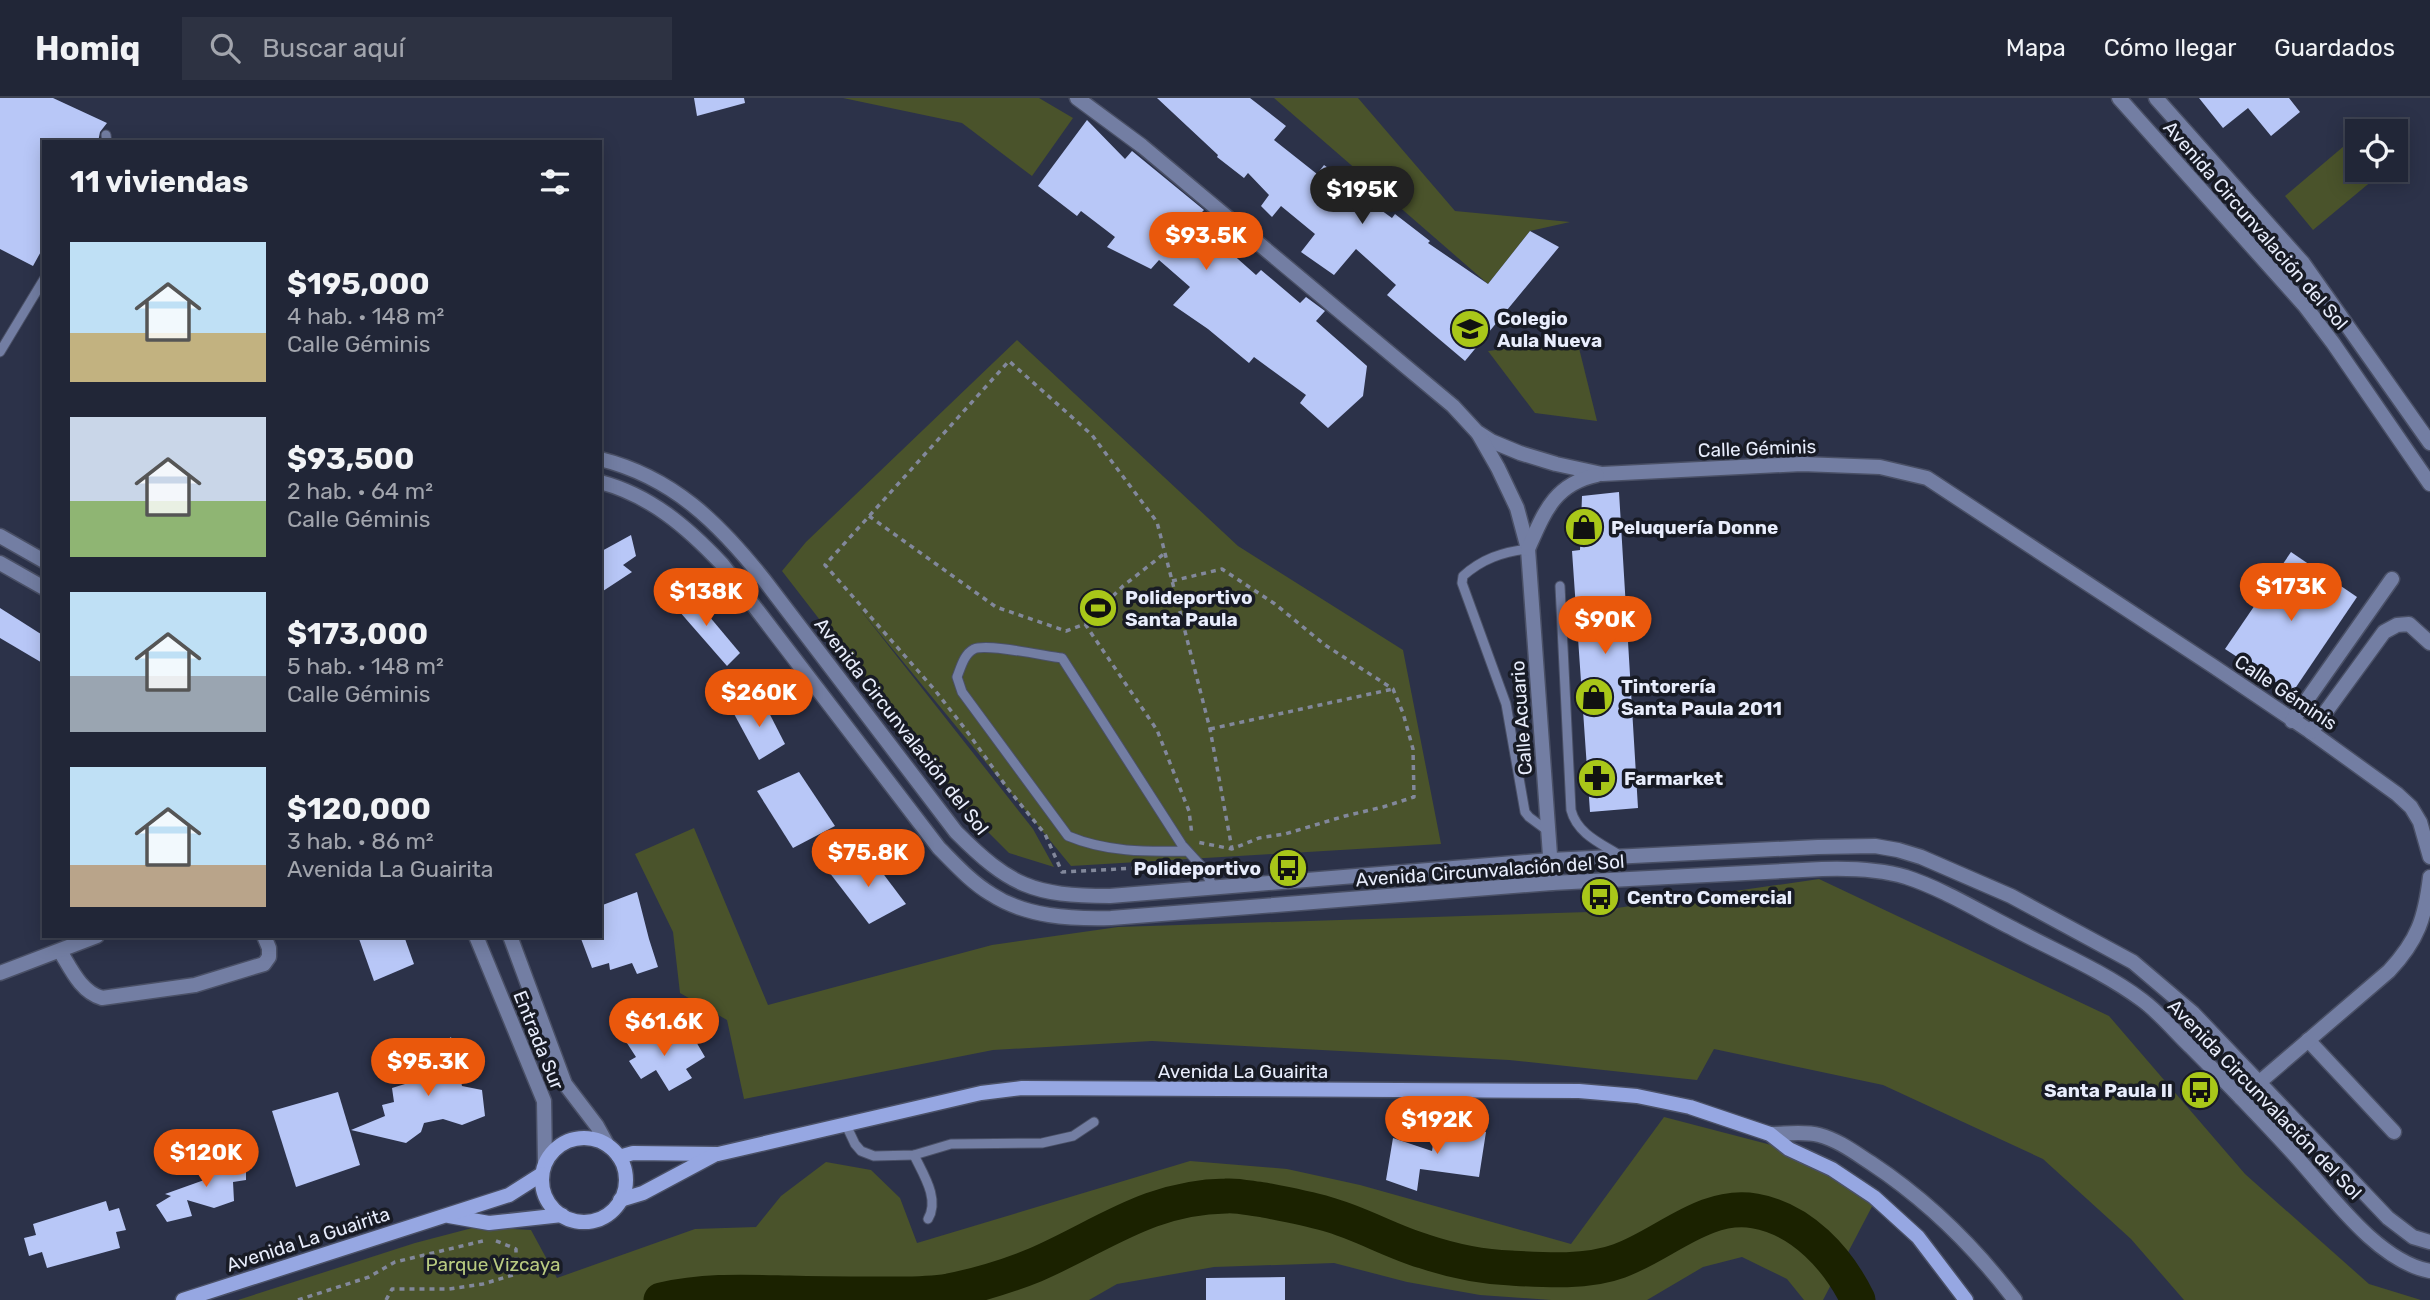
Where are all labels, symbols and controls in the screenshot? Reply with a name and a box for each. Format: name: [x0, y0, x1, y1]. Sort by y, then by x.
search box: [182, 17, 672, 80]
text: Homiq: [35, 29, 140, 68]
icon: search: [206, 29, 244, 67]
text: Buscar aquí: [262, 33, 405, 64]
text: Mapa: [2006, 34, 2066, 62]
text: Cómo llegar: [2104, 34, 2236, 62]
text: Guardados: [2274, 34, 2395, 62]
street label: Avenida Circunvalación del Sol: [2159, 116, 2353, 335]
map controls: [2345, 119, 2408, 182]
button: locate: [2345, 119, 2408, 182]
icon: filters: [536, 163, 574, 201]
text: 11 viviendas: [70, 164, 249, 200]
pin: $195K: [1313, 166, 1411, 226]
text: $195K: [1326, 175, 1398, 203]
pin: $93.5K: [1149, 212, 1263, 272]
text: $93.5K: [1165, 221, 1247, 249]
text: $195,000: [287, 266, 430, 302]
icon: home: [126, 270, 210, 354]
text: 4 hab. · 148 m²: [287, 302, 444, 330]
place label: Colegio Aula Nueva: [1497, 307, 1602, 352]
school or university icon: Colegio Aula Nueva: [1449, 308, 1491, 350]
text: Calle Géminis: [287, 330, 431, 358]
street label: Calle Géminis: [1697, 435, 1817, 462]
text: $93,500: [287, 441, 414, 477]
icon: home: [126, 445, 210, 529]
text: 2 hab. · 64 m²: [287, 477, 433, 505]
text: Calle Géminis: [287, 505, 431, 533]
shop icon: Peluquería Donne: [1563, 506, 1605, 548]
place label: Peluquería Donne: [1611, 516, 1778, 539]
pin: $173K: [2242, 564, 2340, 623]
pin: $138K: [657, 568, 755, 628]
text: $173K: [2256, 572, 2326, 600]
text: $138K: [670, 577, 742, 605]
place label: Polideportivo Santa Paula: [1125, 586, 1253, 631]
sports icon: Polideportivo Santa Paula: [1077, 587, 1119, 629]
pin: $90K: [1564, 596, 1646, 656]
text: $90K: [1575, 605, 1636, 633]
street label: Avenida Circunvalación del Sol: [810, 613, 994, 840]
text: $173,000: [287, 616, 428, 652]
icon: home: [126, 620, 210, 704]
street label: Calle Géminis: [2230, 650, 2341, 735]
text: 5 hab. · 148 m²: [287, 652, 444, 680]
street label: Calle Acuario: [1506, 660, 1537, 776]
pin: $260K: [710, 670, 808, 729]
place label: Tintorería Santa Paula 2011: [1621, 675, 1782, 720]
shop icon: Tintorería Santa Paula 2011: [1573, 676, 1615, 718]
text: $260K: [721, 678, 797, 706]
text: Calle Géminis: [287, 680, 431, 708]
pharmacy icon: Farmarket: [1576, 757, 1618, 799]
place label: Farmarket: [1624, 767, 1723, 790]
text: $120,000: [287, 791, 431, 827]
icon: home: [126, 795, 210, 879]
text: 3 hab. · 86 m²: [287, 827, 434, 855]
pin: $75.8K: [811, 830, 925, 889]
text: $75.8K: [828, 838, 908, 866]
bus stop icon: Polideportivo: [1267, 847, 1309, 889]
street label: Avenida Circunvalación del Sol: [1355, 850, 1625, 891]
text: Avenida La Guairita: [287, 855, 493, 883]
place label: Polideportivo: [1133, 857, 1261, 880]
bus stop icon: Centro Comercial: [1579, 876, 1621, 918]
place label: Centro Comercial: [1627, 886, 1792, 909]
street label: Entrada Sur: [508, 987, 569, 1094]
street label: Avenida Circunvalación del Sol: [2163, 994, 2366, 1204]
pin: $61.6K: [607, 998, 721, 1058]
text: $61.6K: [625, 1007, 703, 1035]
pin: $95.3K: [371, 1038, 485, 1098]
text: $95.3K: [387, 1047, 469, 1075]
street label: Avenida La Guairita: [1158, 1060, 1328, 1083]
bus stop icon: Santa Paula II: [2179, 1069, 2221, 1111]
place label: Santa Paula II: [2044, 1079, 2173, 1102]
pin: $192K: [1388, 1096, 1486, 1156]
text: $192K: [1401, 1105, 1473, 1133]
pin: $120K: [157, 1130, 255, 1189]
text: $120K: [170, 1138, 242, 1166]
street label: Avenida La Guairita: [223, 1202, 393, 1277]
park label: Parque Vizcaya: [426, 1253, 560, 1276]

